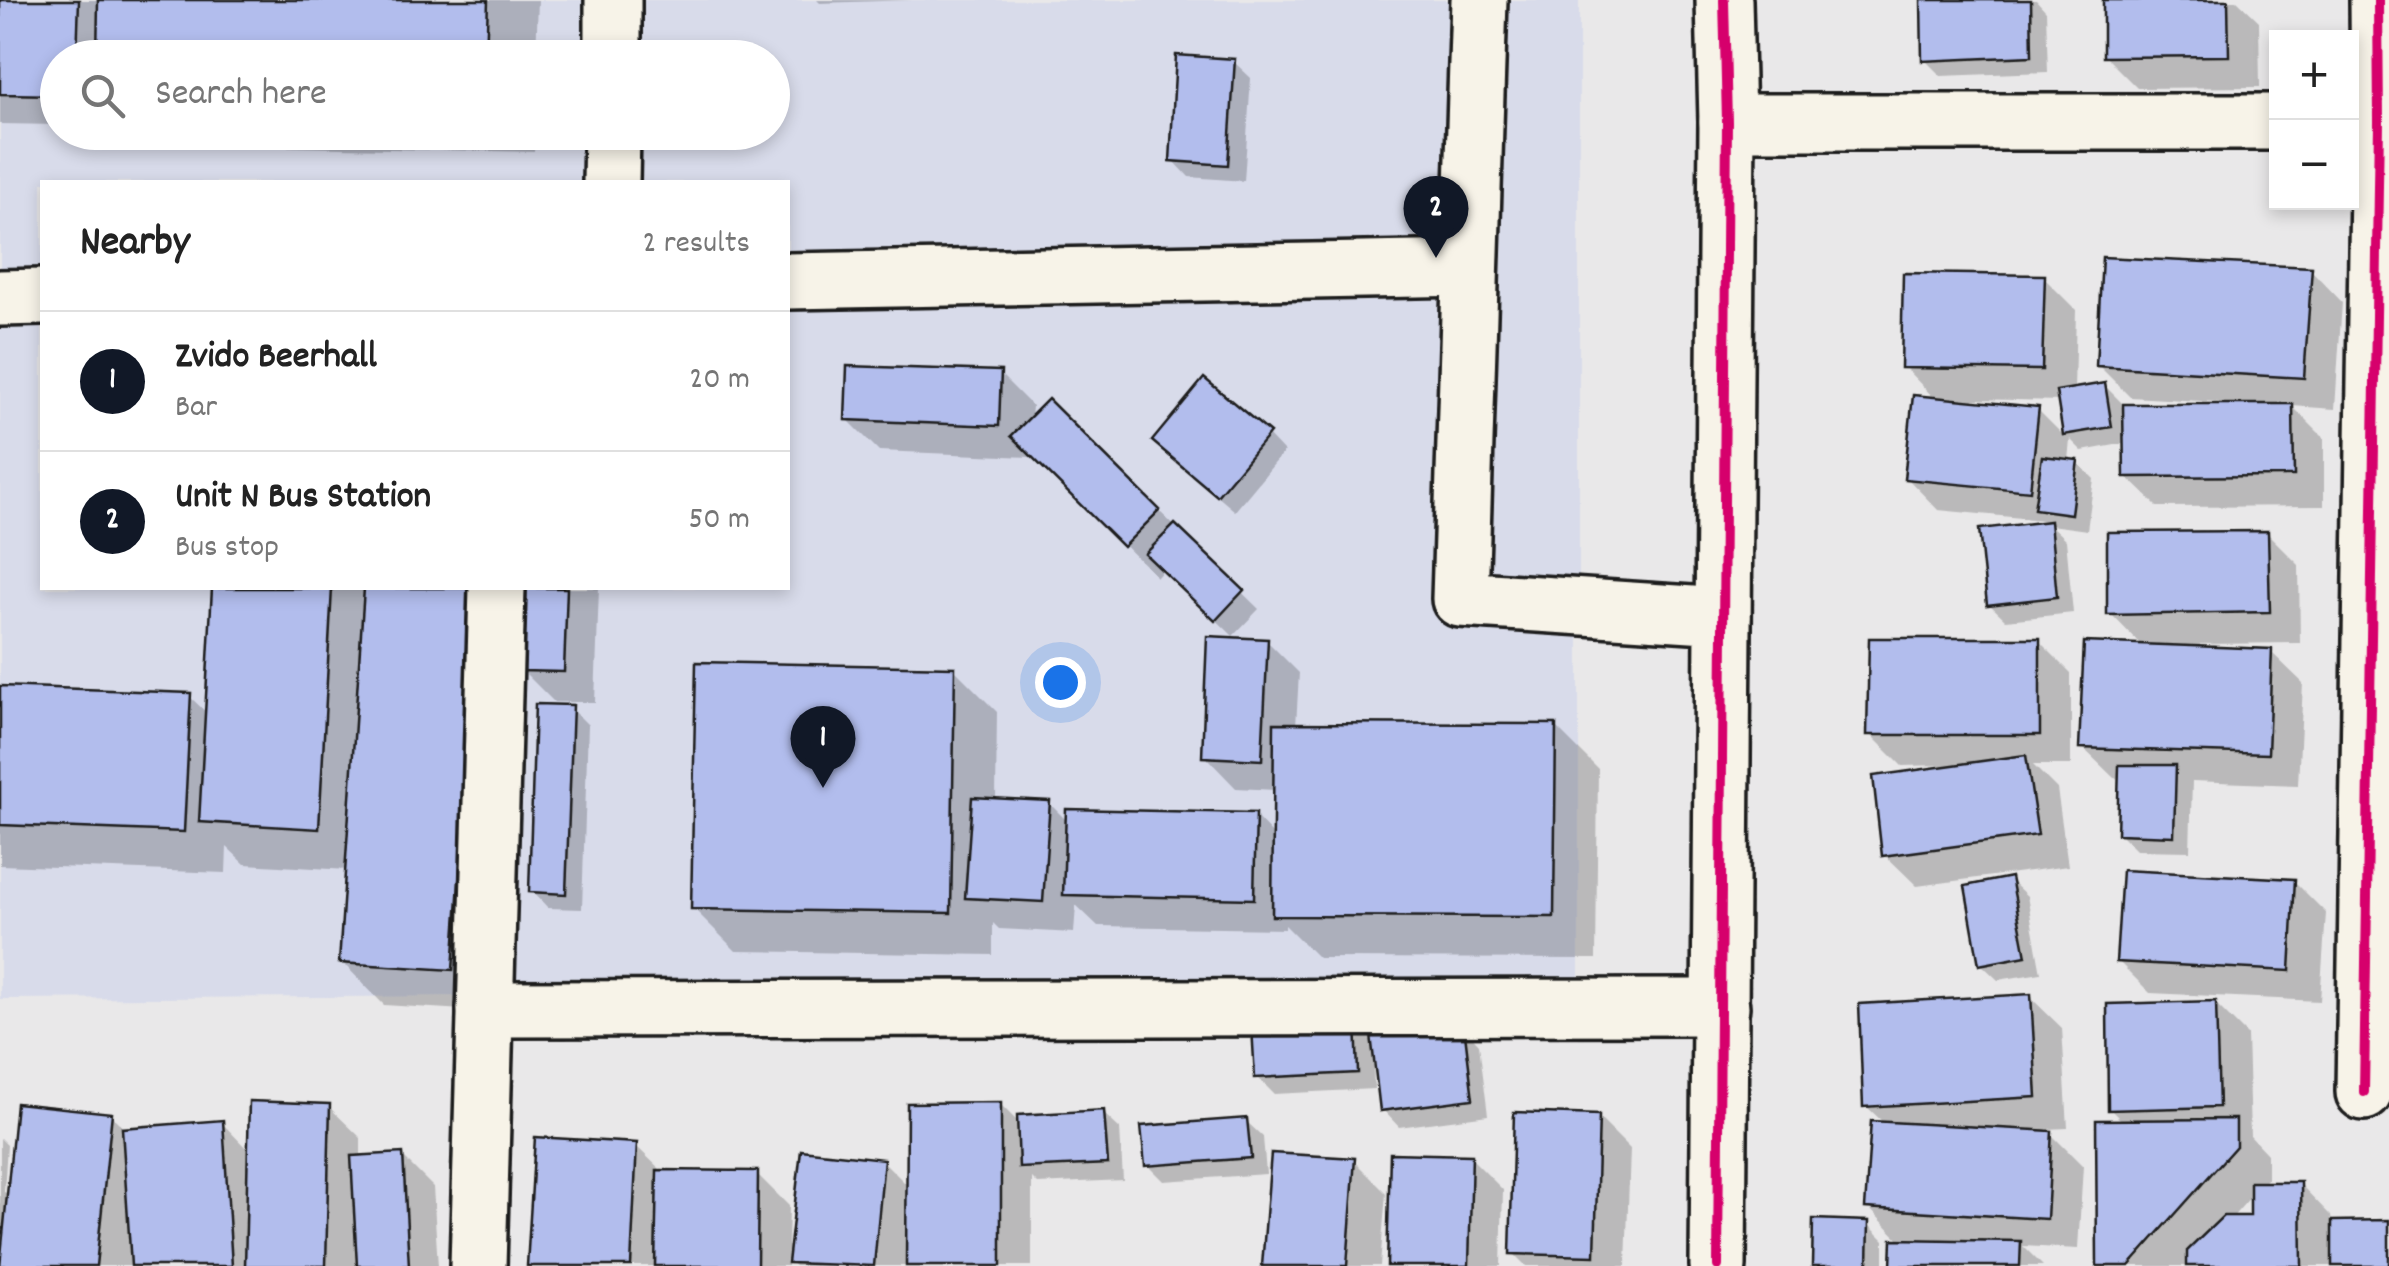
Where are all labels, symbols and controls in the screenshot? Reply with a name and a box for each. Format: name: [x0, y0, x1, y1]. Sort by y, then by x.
map controls: [2269, 30, 2359, 210]
button: +: [2269, 30, 2359, 120]
search box: [40, 40, 790, 150]
icon: search: [75, 68, 130, 123]
text: Search here: [155, 68, 327, 123]
button: −: [2269, 120, 2359, 210]
pin: 2: [1404, 176, 1468, 258]
text: Nearby: [80, 215, 190, 275]
text: 2 results: [643, 222, 750, 268]
text: Zvido Beerhall: [175, 331, 377, 386]
text: 1: [109, 358, 116, 404]
text: 20 m: [689, 358, 750, 404]
text: Bar: [175, 386, 217, 432]
text: Unit N Bus Station: [175, 471, 431, 526]
text: 2: [106, 498, 119, 544]
text: 50 m: [688, 498, 750, 544]
text: Bus stop: [175, 526, 279, 572]
your location: [1035, 657, 1086, 708]
pin: 1: [790, 706, 856, 788]

